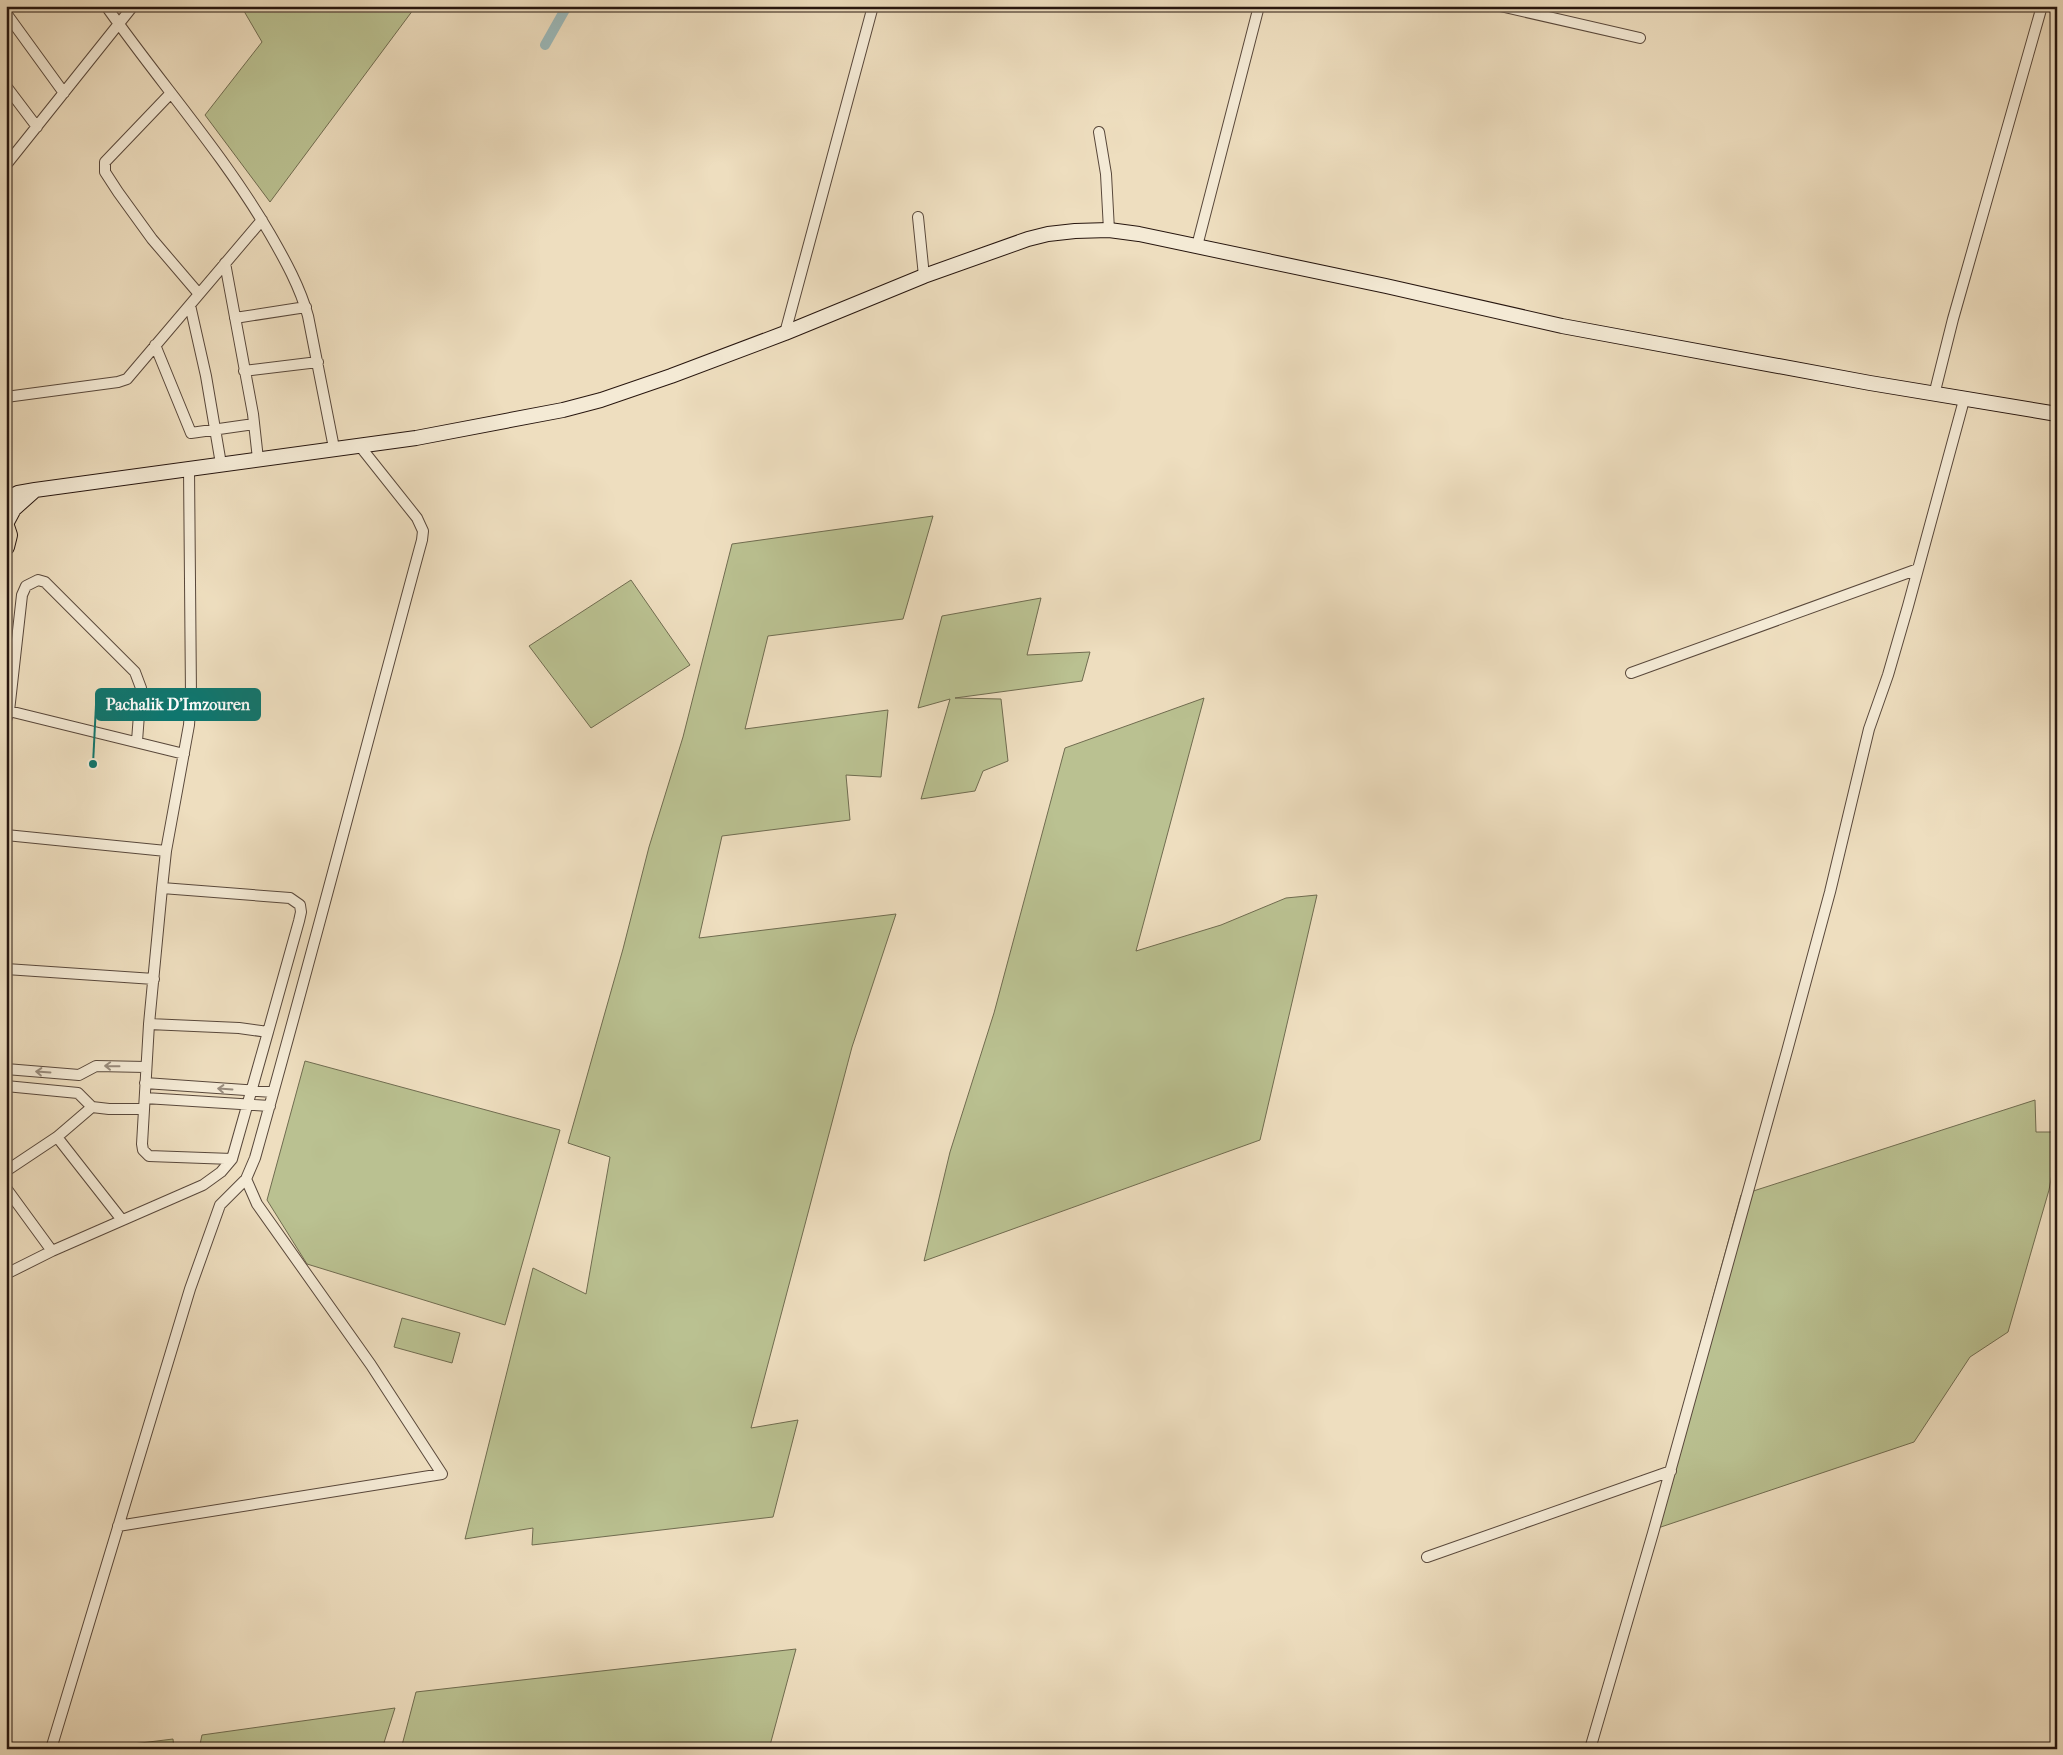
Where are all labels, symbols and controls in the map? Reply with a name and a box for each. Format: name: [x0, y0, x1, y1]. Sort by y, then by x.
callout: Pachalik D'Imzouren: [96, 689, 260, 720]
text: Pachalik D'Imzouren: [106, 695, 251, 714]
one-way arrow: [104, 1061, 120, 1071]
one-way arrow: [35, 1067, 51, 1077]
one-way arrow: [217, 1084, 233, 1094]

